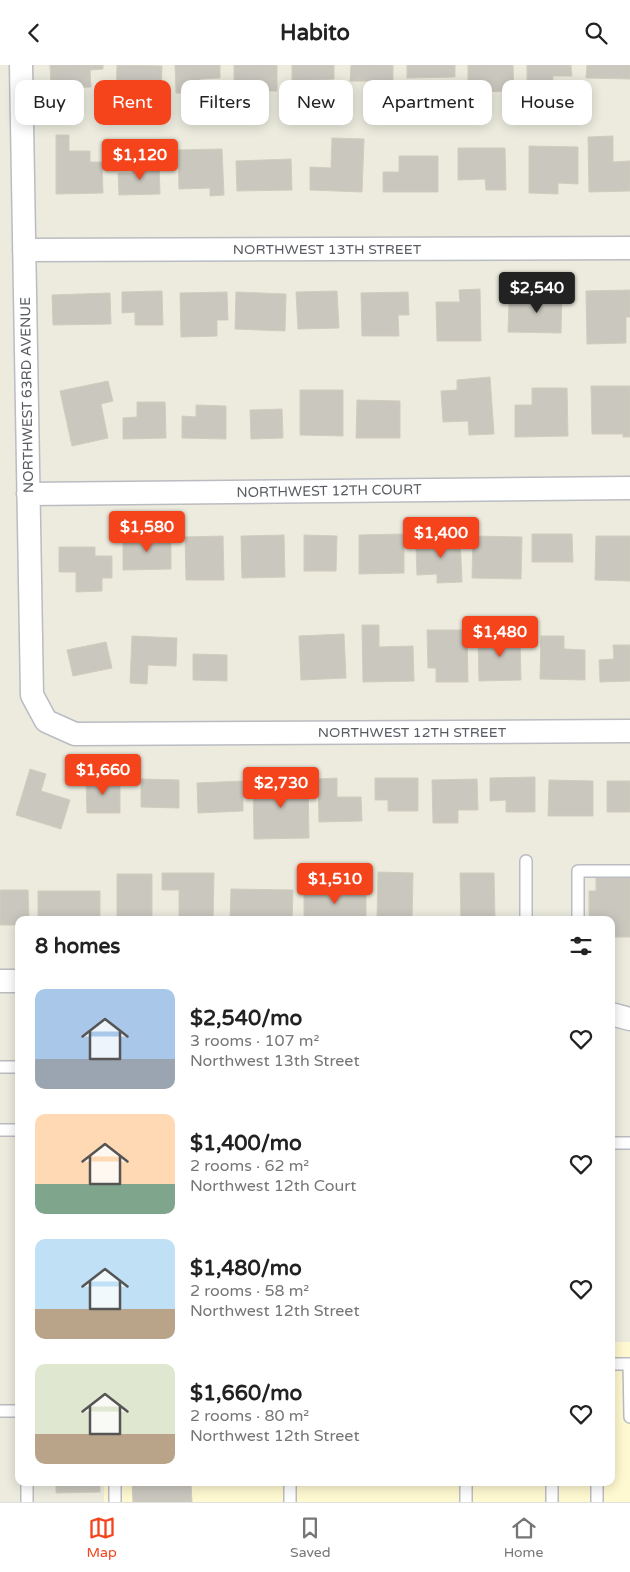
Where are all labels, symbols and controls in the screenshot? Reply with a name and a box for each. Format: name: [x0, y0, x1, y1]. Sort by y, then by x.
icon: back: [20, 19, 48, 47]
icon: search: [582, 19, 610, 47]
text: Habito: [280, 20, 350, 46]
chip: Buy: [15, 80, 84, 125]
chip: Rent: [94, 80, 171, 125]
chip: Filters: [181, 80, 269, 125]
chip: New: [279, 80, 353, 125]
chip: Apartment: [363, 80, 492, 125]
chip: House: [502, 80, 592, 125]
pin: $1,120: [99, 139, 181, 181]
text: $1,120: [113, 145, 167, 165]
street label: NORTHWEST 13TH STREET: [233, 241, 422, 258]
pin: $2,540: [496, 271, 578, 314]
text: $2,540: [510, 278, 564, 298]
street label: NORTHWEST 63RD AVENUE: [17, 297, 37, 493]
street label: NORTHWEST 12TH COURT: [236, 481, 422, 501]
pin: $1,580: [106, 511, 188, 553]
text: $1,580: [120, 517, 174, 537]
pin: $1,400: [400, 517, 482, 559]
text: $1,400: [414, 523, 468, 543]
pin: $1,480: [459, 615, 541, 658]
text: $1,480: [473, 622, 527, 642]
street label: NORTHWEST 12TH STREET: [318, 724, 507, 741]
pin: $1,660: [62, 753, 144, 796]
text: $1,660: [76, 760, 130, 780]
pin: $2,730: [240, 767, 322, 809]
text: $2,730: [254, 773, 308, 793]
pin: $1,510: [294, 863, 376, 905]
text: $1,510: [308, 869, 362, 889]
icon: filters: [567, 932, 595, 960]
text: 8 homes: [35, 934, 120, 959]
text: $2,540/mo: [190, 1006, 302, 1031]
icon: home: [75, 1009, 135, 1069]
icon: heart: [567, 1025, 595, 1053]
text: 3 rooms · 107 m²: [190, 1031, 319, 1051]
text: Northwest 13th Street: [190, 1051, 360, 1071]
text: $1,400/mo: [190, 1131, 302, 1156]
icon: home: [75, 1134, 135, 1194]
icon: heart: [567, 1150, 595, 1178]
text: 2 rooms · 62 m²: [190, 1156, 309, 1176]
text: Northwest 12th Court: [190, 1176, 356, 1196]
text: $1,480/mo: [190, 1256, 302, 1281]
icon: home: [75, 1259, 135, 1319]
icon: heart: [567, 1275, 595, 1303]
text: 2 rooms · 58 m²: [190, 1281, 309, 1301]
text: Northwest 12th Street: [190, 1301, 360, 1321]
text: $1,660/mo: [190, 1381, 302, 1406]
icon: home: [75, 1384, 135, 1444]
icon: heart: [567, 1400, 595, 1428]
text: 2 rooms · 80 m²: [190, 1406, 309, 1426]
text: Northwest 12th Street: [190, 1426, 360, 1446]
tab: Map: [87, 1514, 117, 1561]
tab: Saved: [290, 1514, 330, 1561]
tab: Home: [504, 1514, 543, 1561]

